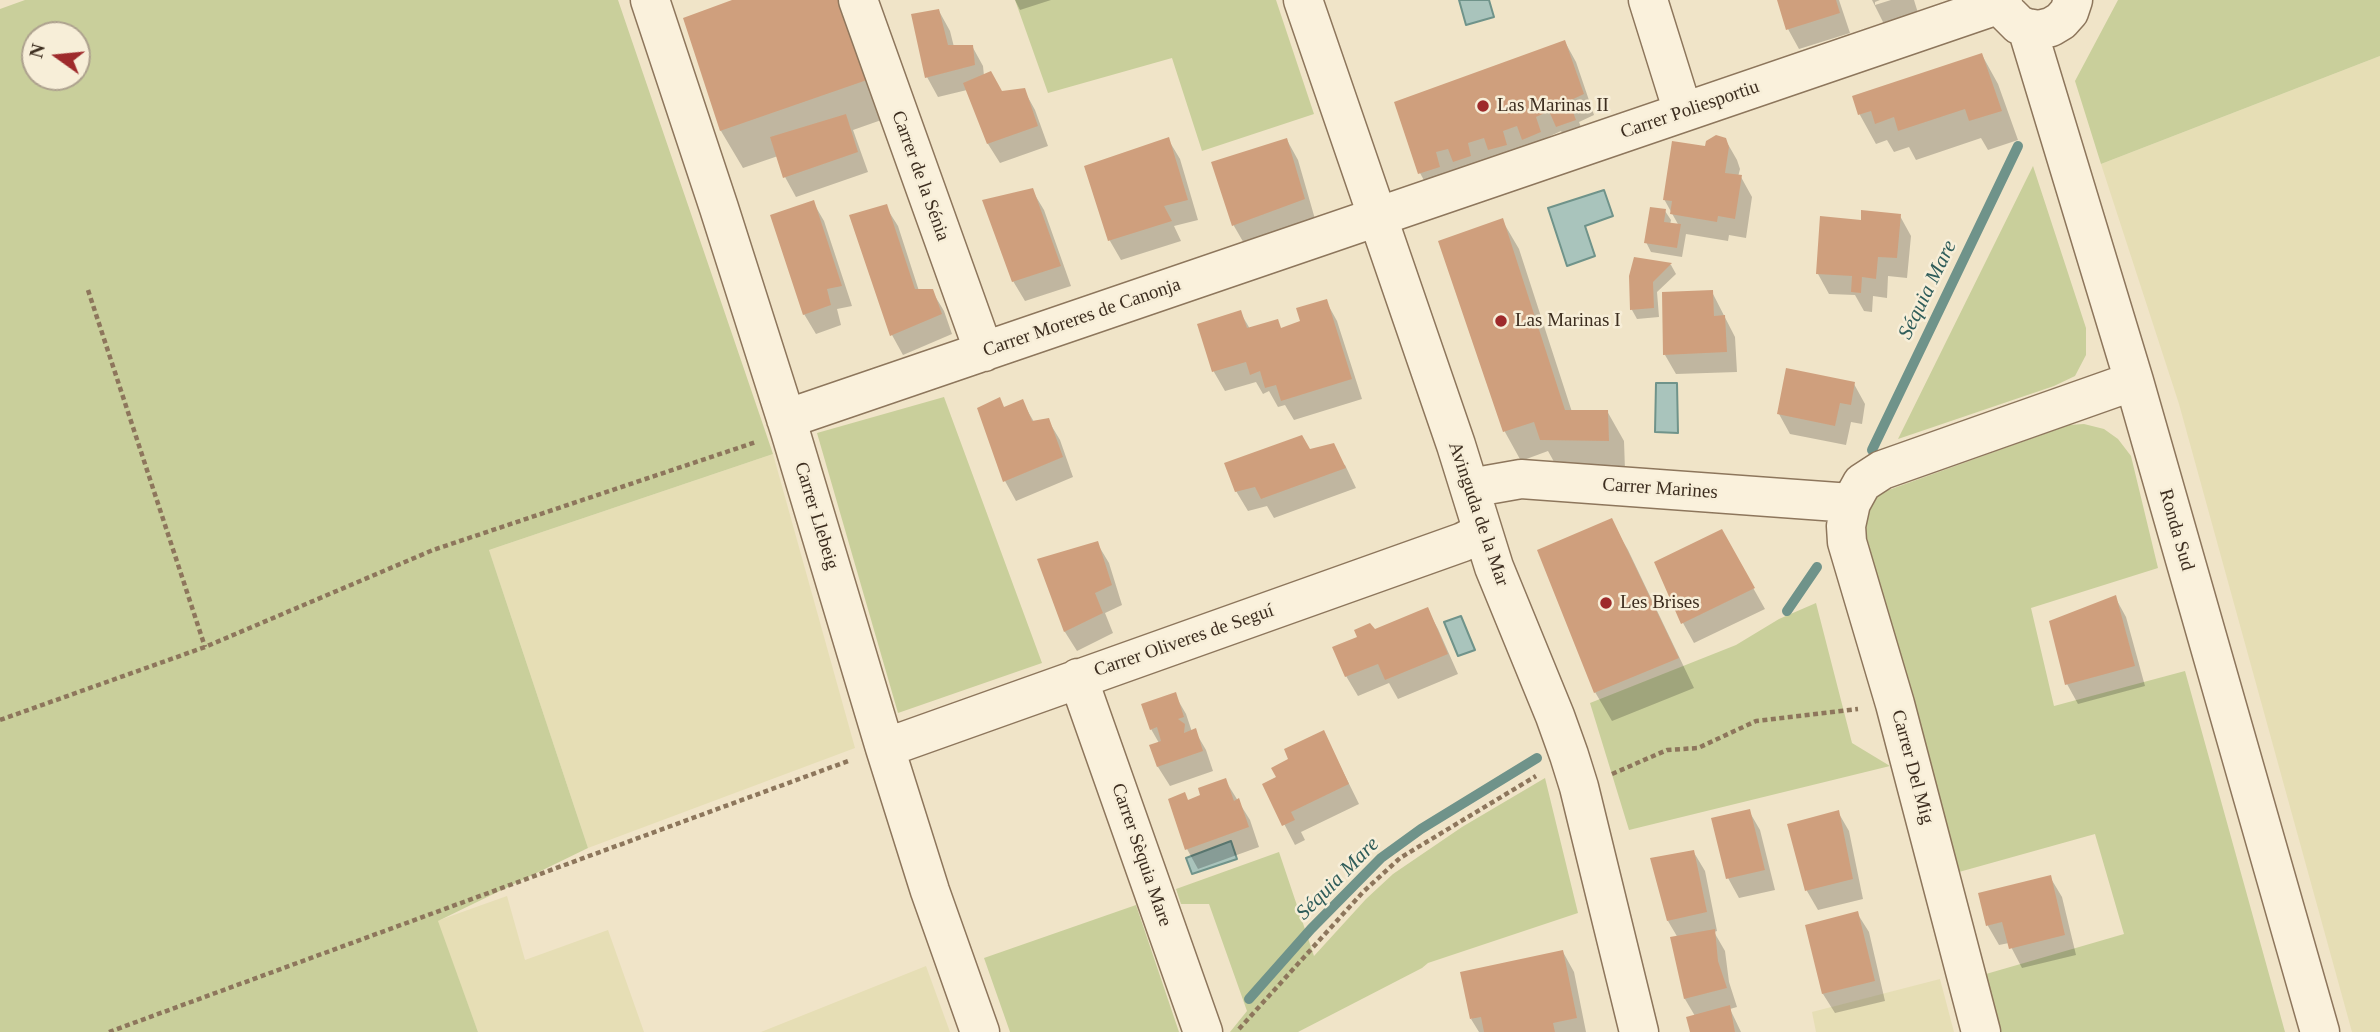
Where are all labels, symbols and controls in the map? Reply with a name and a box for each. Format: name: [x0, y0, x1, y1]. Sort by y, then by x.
north arrow: [21, 21, 91, 91]
text: N: [25, 42, 49, 60]
street label: Carrer Poliesportiu: [1618, 76, 1762, 144]
place label: Las Marinas II: [1497, 95, 1609, 117]
marker: Las Marinas II: [1475, 98, 1491, 114]
street label: Carrer de la Sénia: [886, 108, 954, 244]
water label: Séquia Mare: [1893, 236, 1963, 344]
street label: Carrer Moreres de Canonja: [980, 273, 1184, 363]
place label: Las Marinas I: [1515, 310, 1621, 332]
marker: Las Marinas I: [1493, 313, 1509, 329]
street label: Avinguda de la Mar: [1443, 439, 1513, 589]
street label: Carrer Llebeig: [789, 459, 843, 573]
street label: Carrer Marines: [1602, 474, 1718, 504]
street label: Ronda Sud: [2153, 487, 2199, 573]
place label: Les Brises: [1620, 592, 1700, 614]
marker: Les Brises: [1598, 595, 1614, 611]
street label: Carrer Oliveres de Seguí: [1091, 600, 1277, 682]
street label: Carrer Del Mig: [1886, 707, 1938, 827]
street label: Carrer Sèquia Mare: [1106, 780, 1176, 930]
water label: Séquia Mare: [1291, 832, 1385, 926]

